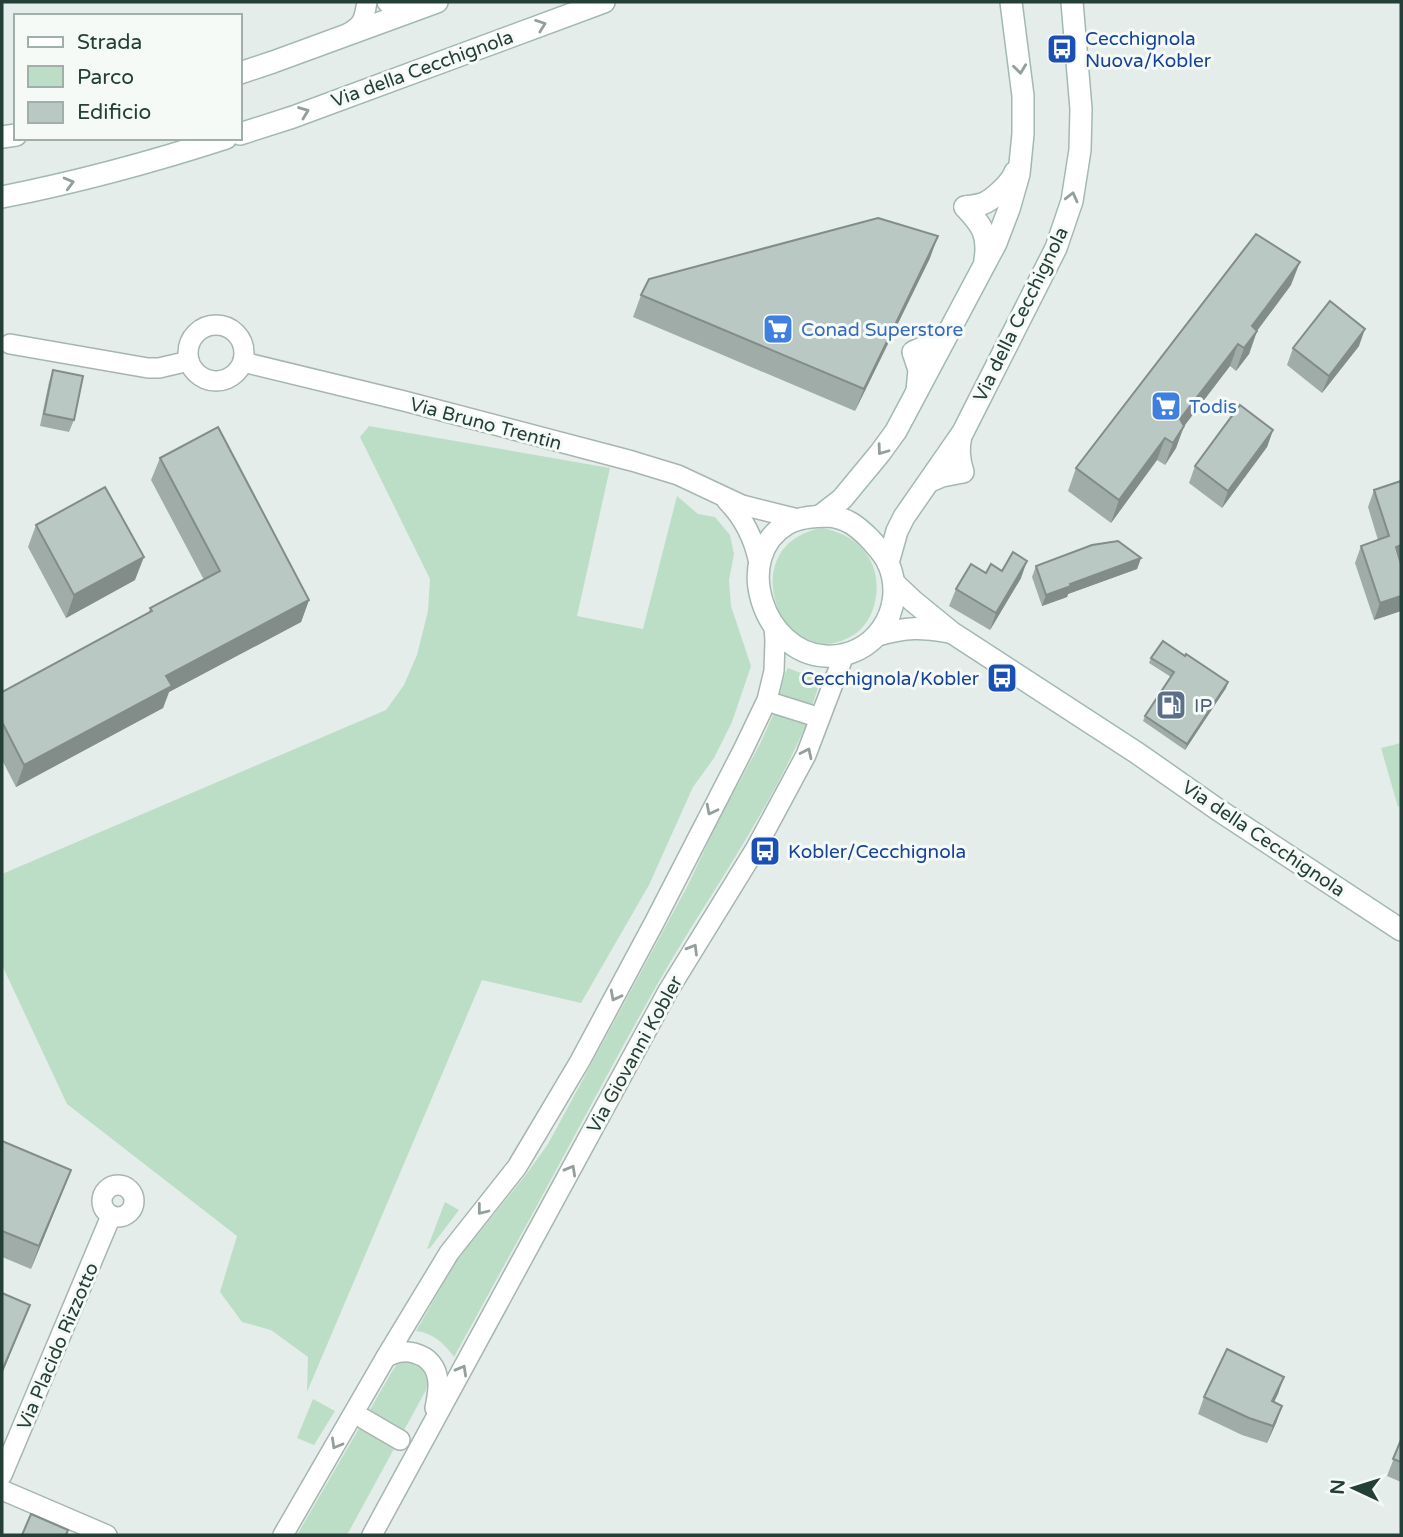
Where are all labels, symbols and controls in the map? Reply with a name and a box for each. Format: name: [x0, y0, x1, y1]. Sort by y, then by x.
legend: [14, 14, 242, 140]
one-way arrow: [534, 19, 546, 33]
street label: Via della Cecchignola: [328, 26, 516, 112]
place label: Cecchignola Nuova/Kobler: [1085, 28, 1212, 72]
text: Strada: [77, 30, 142, 55]
bus stop icon: Cecchignola Nuova/Kobler: [1045, 32, 1079, 66]
one-way arrow: [1012, 64, 1027, 75]
text: Parco: [77, 65, 134, 90]
text: Edificio: [77, 100, 151, 125]
one-way arrow: [298, 106, 310, 120]
one-way arrow: [62, 177, 74, 191]
one-way arrow: [1064, 191, 1078, 203]
street label: Via della Cecchignola: [969, 223, 1073, 405]
supermarket icon: Conad Superstore: [761, 312, 795, 346]
place label: Conad Superstore: [801, 319, 963, 341]
supermarket icon: Todis: [1149, 389, 1183, 423]
street label: Via Bruno Trentin: [407, 393, 564, 455]
place label: Todis: [1189, 396, 1237, 418]
one-way arrow: [877, 442, 890, 455]
bus stop icon: Cecchignola/Kobler: [985, 661, 1019, 695]
place label: Cecchignola/Kobler: [801, 668, 980, 690]
fuel station icon: IP: [1154, 688, 1188, 722]
place label: IP: [1194, 695, 1212, 717]
one-way arrow: [799, 748, 813, 760]
street label: Via della Cecchignola: [1178, 776, 1349, 902]
one-way arrow: [706, 803, 720, 815]
bus stop icon: Kobler/Cecchignola: [748, 834, 782, 868]
place label: Kobler/Cecchignola: [788, 841, 966, 863]
one-way arrow: [685, 944, 698, 957]
street label: Via Giovanni Kobler: [583, 971, 688, 1137]
one-way arrow: [609, 989, 623, 1001]
one-way arrow: [563, 1164, 576, 1177]
one-way arrow: [478, 1202, 491, 1215]
street label: Via Placido Rizzotto: [13, 1260, 103, 1433]
one-way arrow: [454, 1364, 467, 1377]
one-way arrow: [331, 1436, 344, 1449]
north arrow: [1319, 1453, 1389, 1523]
text: N: [1327, 1479, 1350, 1495]

